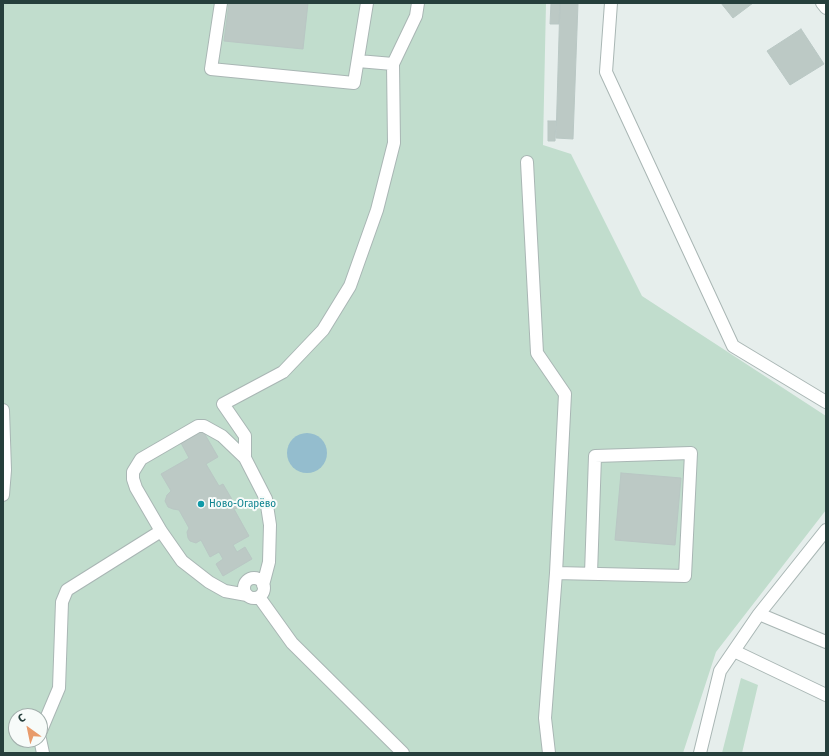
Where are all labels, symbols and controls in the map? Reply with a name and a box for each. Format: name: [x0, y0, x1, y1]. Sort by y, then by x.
place label: Ново-Огарёво: [209, 498, 276, 510]
marker: Ново-Огарёво: [196, 499, 206, 509]
north arrow: [8, 708, 48, 748]
text: С: [16, 711, 28, 726]

